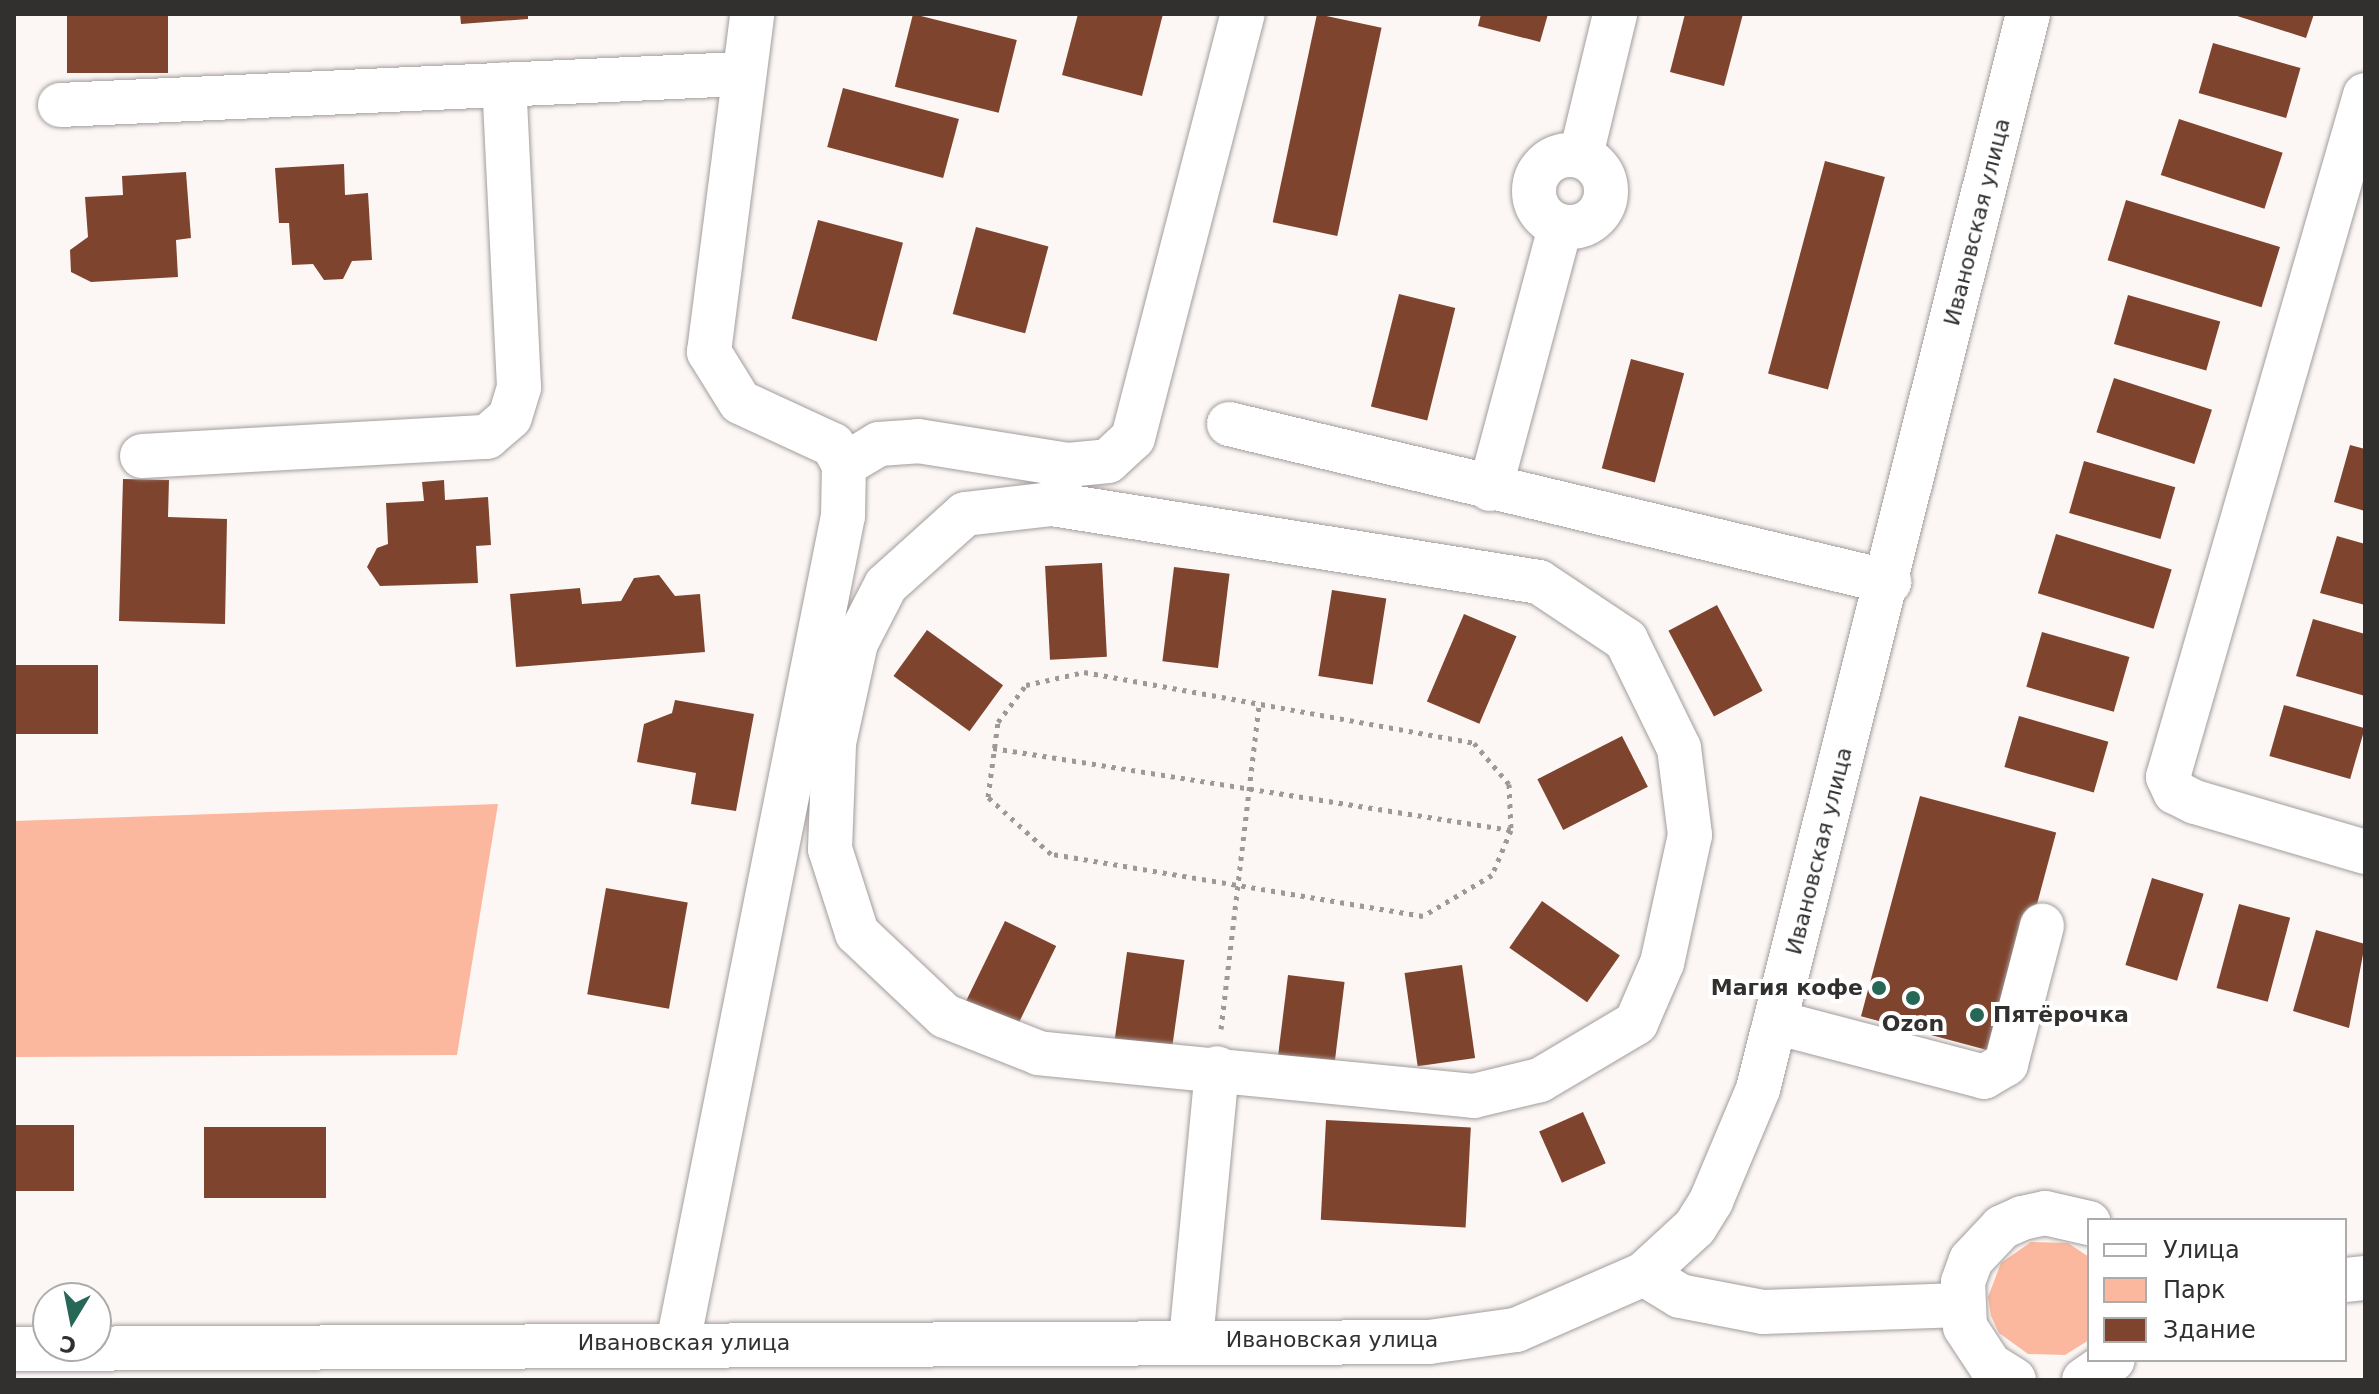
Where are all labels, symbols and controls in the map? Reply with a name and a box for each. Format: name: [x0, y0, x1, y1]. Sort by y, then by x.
street label: Ивановская улица: [1938, 116, 2016, 328]
street label: Ивановская улица: [1780, 745, 1858, 957]
place label: Магия кофе: [1711, 975, 1863, 1001]
marker: Магия кофе: [1870, 979, 1888, 997]
marker: Ozon: [1904, 989, 1922, 1007]
place label: Пятёрочка: [1993, 1002, 2129, 1028]
marker: Пятёрочка: [1968, 1006, 1986, 1024]
place label: Ozon: [1882, 1011, 1944, 1037]
legend: [2087, 1218, 2347, 1362]
text: Улица: [2163, 1236, 2240, 1264]
text: Парк: [2163, 1276, 2225, 1304]
north arrow: [32, 1282, 112, 1362]
text: Здание: [2163, 1316, 2256, 1344]
street label: Ивановская улица: [1226, 1327, 1438, 1353]
text: С: [58, 1330, 78, 1358]
street label: Ивановская улица: [578, 1330, 790, 1356]

